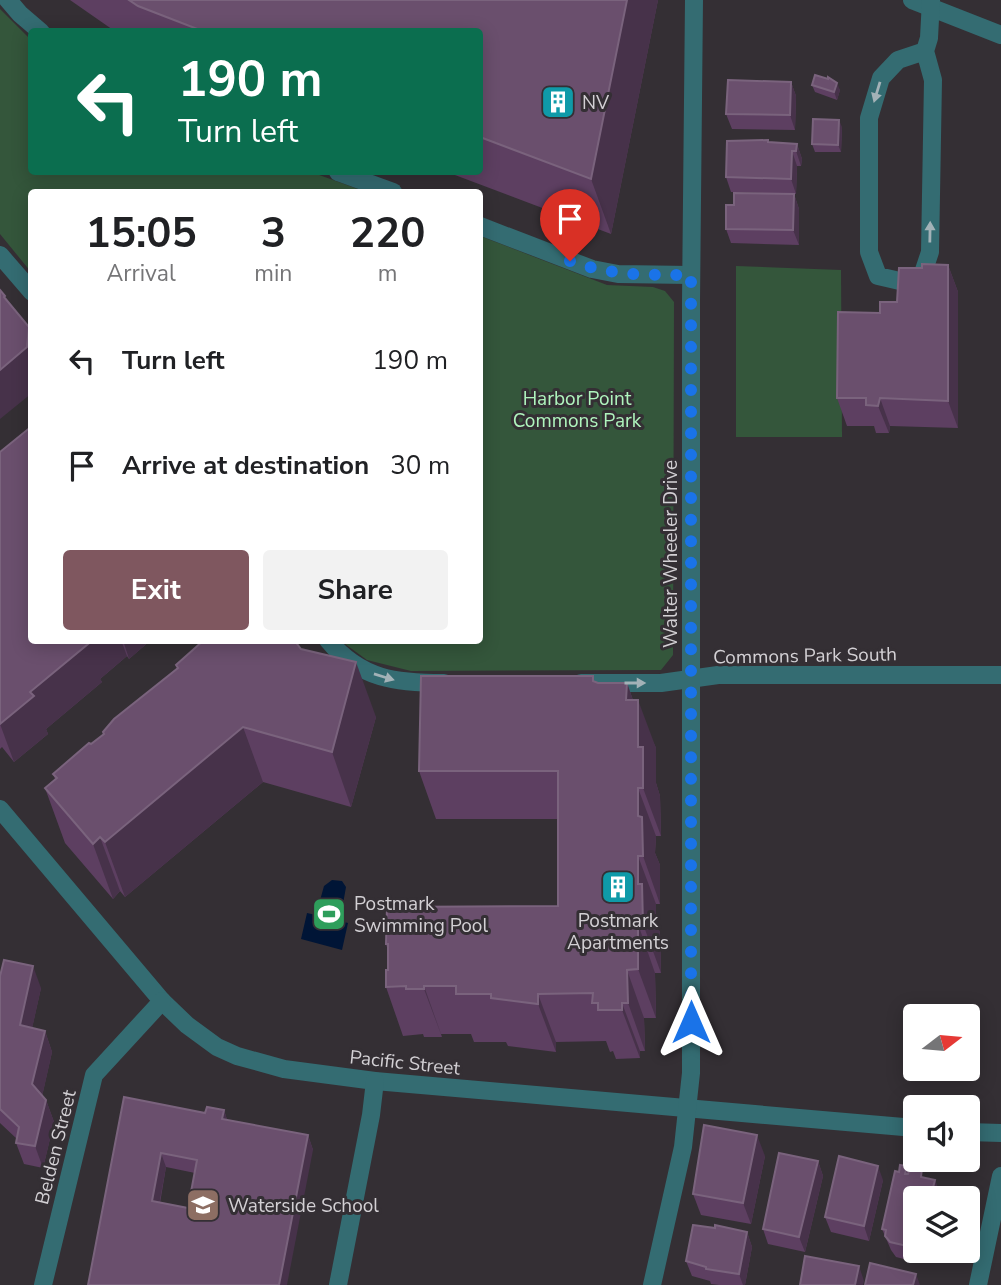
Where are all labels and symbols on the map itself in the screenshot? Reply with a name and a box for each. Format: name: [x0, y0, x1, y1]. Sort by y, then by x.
one-way arrow: [871, 82, 881, 103]
building icon: NV: [539, 83, 577, 121]
place label: NV: [582, 90, 610, 116]
pin: [540, 189, 600, 261]
one-way arrow: [924, 221, 936, 243]
park label: Harbor Point Commons Park: [513, 386, 642, 434]
street label: Walter Wheeler Drive: [658, 460, 684, 648]
street label: Commons Park South: [713, 641, 897, 671]
one-way arrow: [374, 673, 395, 683]
one-way arrow: [624, 677, 646, 689]
building icon: Postmark Apartments: [599, 868, 637, 906]
place label: Postmark Swimming Pool: [354, 891, 488, 939]
sports icon: Postmark Swimming Pool: [310, 895, 348, 933]
place label: Postmark Apartments: [567, 908, 669, 956]
position arrow: [654, 985, 728, 1059]
north arrow: [903, 1004, 980, 1082]
street label: Pacific Street: [348, 1044, 462, 1082]
street label: Belden Street: [29, 1087, 83, 1207]
school or university icon: Waterside School: [184, 1186, 222, 1224]
place label: Waterside School: [228, 1193, 379, 1219]

